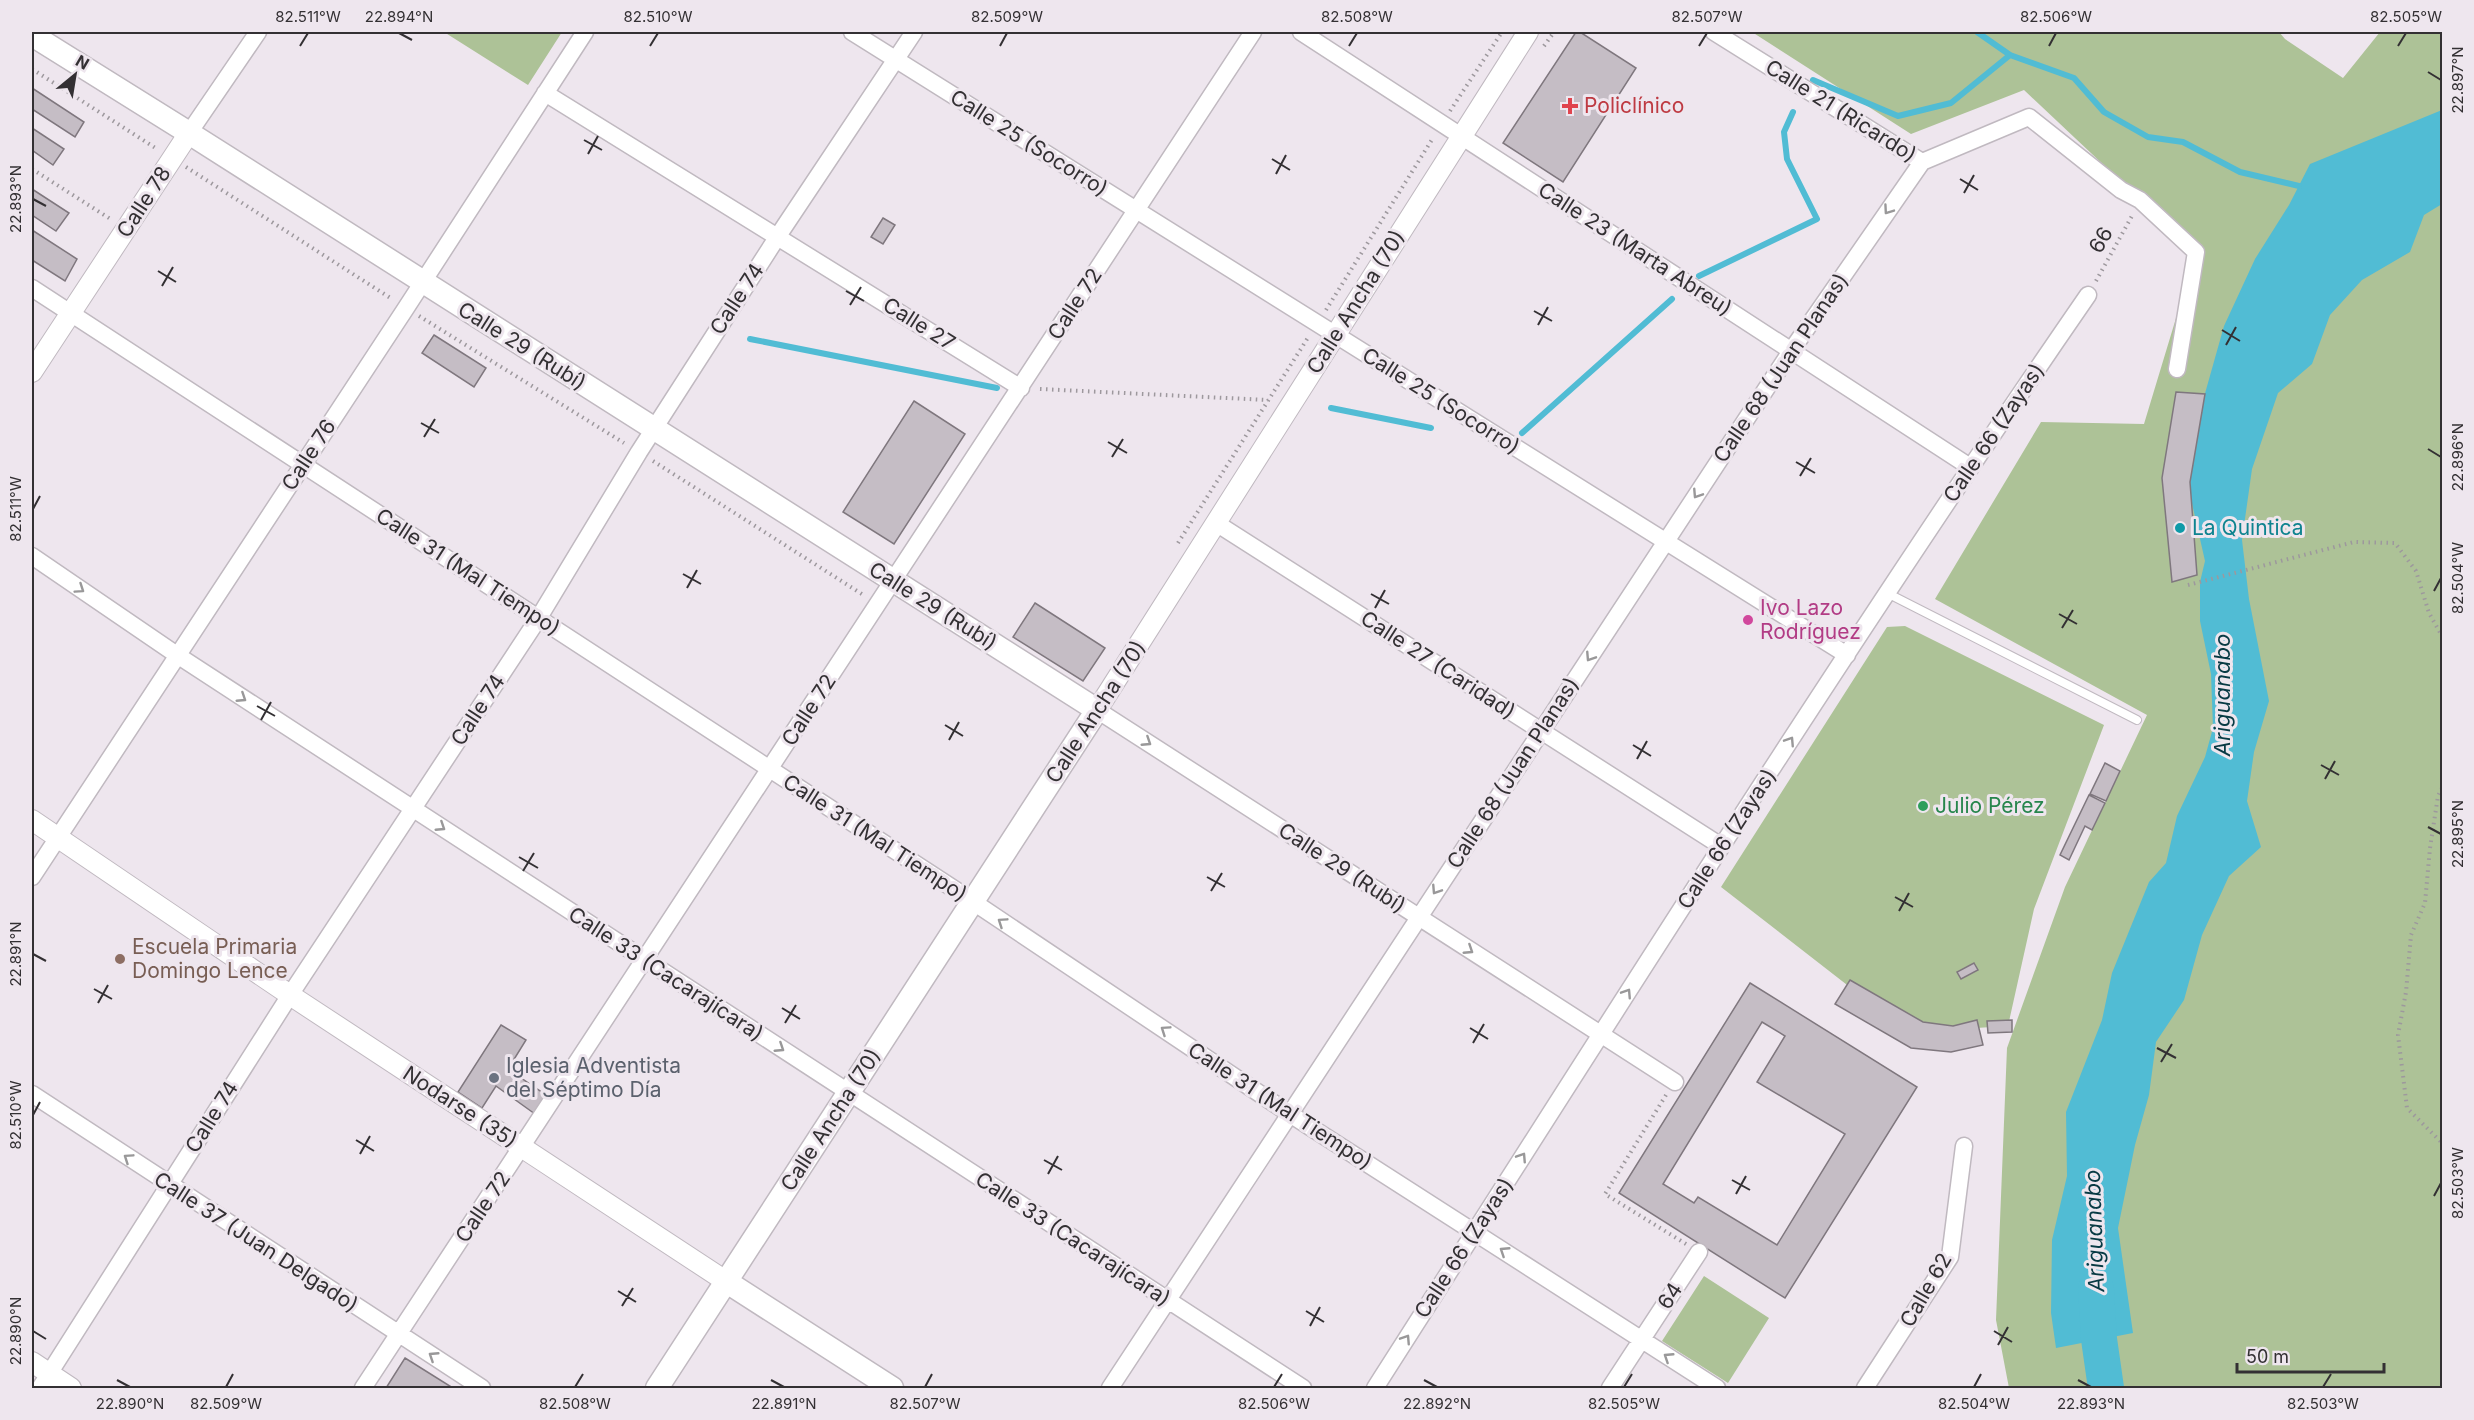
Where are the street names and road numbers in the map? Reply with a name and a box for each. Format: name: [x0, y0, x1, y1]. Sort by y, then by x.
street label: Calle 21 (Ricardo): [1761, 54, 1921, 167]
street label: Calle 25 (Socorro): [946, 84, 1113, 201]
street label: Calle 78: [111, 161, 176, 242]
street label: Calle 23 (Marta Abreu): [1534, 177, 1737, 321]
street label: 66: [2083, 222, 2118, 257]
street label: Calle Ancha (70): [1301, 225, 1410, 378]
street label: Calle 74: [704, 259, 769, 339]
street label: Calle 72: [1042, 263, 1107, 344]
street label: Calle 68 (Juan Planas): [1708, 268, 1853, 467]
street label: Calle 27: [879, 292, 960, 355]
street label: Calle 29 (Rubí): [454, 296, 591, 395]
street label: Calle 25 (Socorro): [1358, 342, 1525, 459]
street label: Calle 66 (Zayas): [1938, 359, 2049, 507]
street label: Calle 76: [276, 414, 341, 495]
street label: Calle 31 (Mal Tiempo): [372, 503, 565, 640]
street label: Calle 29 (Rubí): [865, 556, 1002, 655]
street label: Calle 27 (Caridad): [1356, 605, 1520, 724]
street label: Calle Ancha (70): [1040, 636, 1151, 788]
street label: Calle 72: [776, 669, 841, 750]
street label: Calle 74: [445, 670, 510, 750]
street label: Calle 68 (Juan Planas): [1441, 672, 1584, 873]
street label: Calle 66 (Zayas): [1672, 764, 1781, 913]
street label: Calle 31 (Mal Tiempo): [779, 769, 972, 906]
street label: Calle 29 (Rubí): [1274, 817, 1410, 918]
street label: Calle 33 (Cacarajícara): [564, 901, 768, 1046]
street label: Calle 31 (Mal Tiempo): [1184, 1037, 1377, 1174]
street label: Calle Ancha (70): [775, 1044, 886, 1196]
street label: Nodarse (35): [398, 1060, 522, 1153]
street label: Calle 74: [180, 1076, 243, 1157]
street label: Calle 37 (Juan Delgado): [149, 1166, 363, 1317]
street label: Calle 33 (Cacarajícara): [971, 1166, 1175, 1311]
street label: Calle 72: [450, 1167, 515, 1247]
street label: Calle 66 (Zayas): [1409, 1173, 1518, 1322]
street label: Calle 62: [1894, 1248, 1957, 1331]
street label: 64: [1652, 1278, 1687, 1314]

